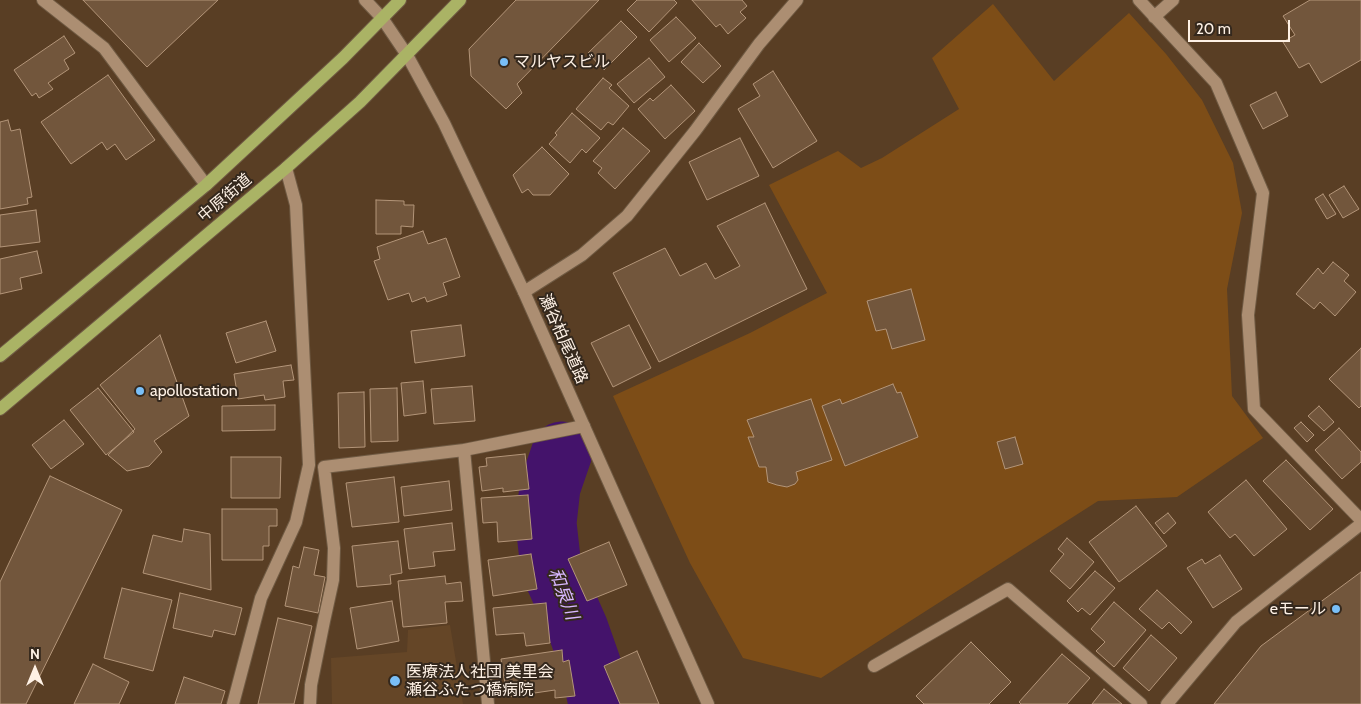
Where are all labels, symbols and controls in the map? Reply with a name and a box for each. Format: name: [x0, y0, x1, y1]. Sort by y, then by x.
scale bar: [1191, 10, 1294, 42]
text: 20 m: [1196, 20, 1231, 38]
place label: マルヤスビル: [514, 52, 610, 72]
marker: マルヤスビル: [498, 56, 510, 68]
street label: 中原街道: [194, 170, 256, 226]
street label: 瀬谷柏尾道路: [535, 291, 591, 387]
place label: apollostation: [150, 381, 238, 401]
marker: apollostation: [134, 385, 146, 397]
water label: 和泉川: [543, 565, 583, 623]
place label: eモール: [1270, 599, 1326, 619]
marker: eモール: [1330, 603, 1342, 615]
north arrow: [10, 644, 60, 694]
text: N: [30, 645, 40, 663]
place label: 医療法人社団 美里会 瀬谷ふたつ橋病院: [406, 662, 554, 700]
marker: 医療法人社団 美里会 瀬谷ふたつ橋病院: [388, 674, 402, 688]

